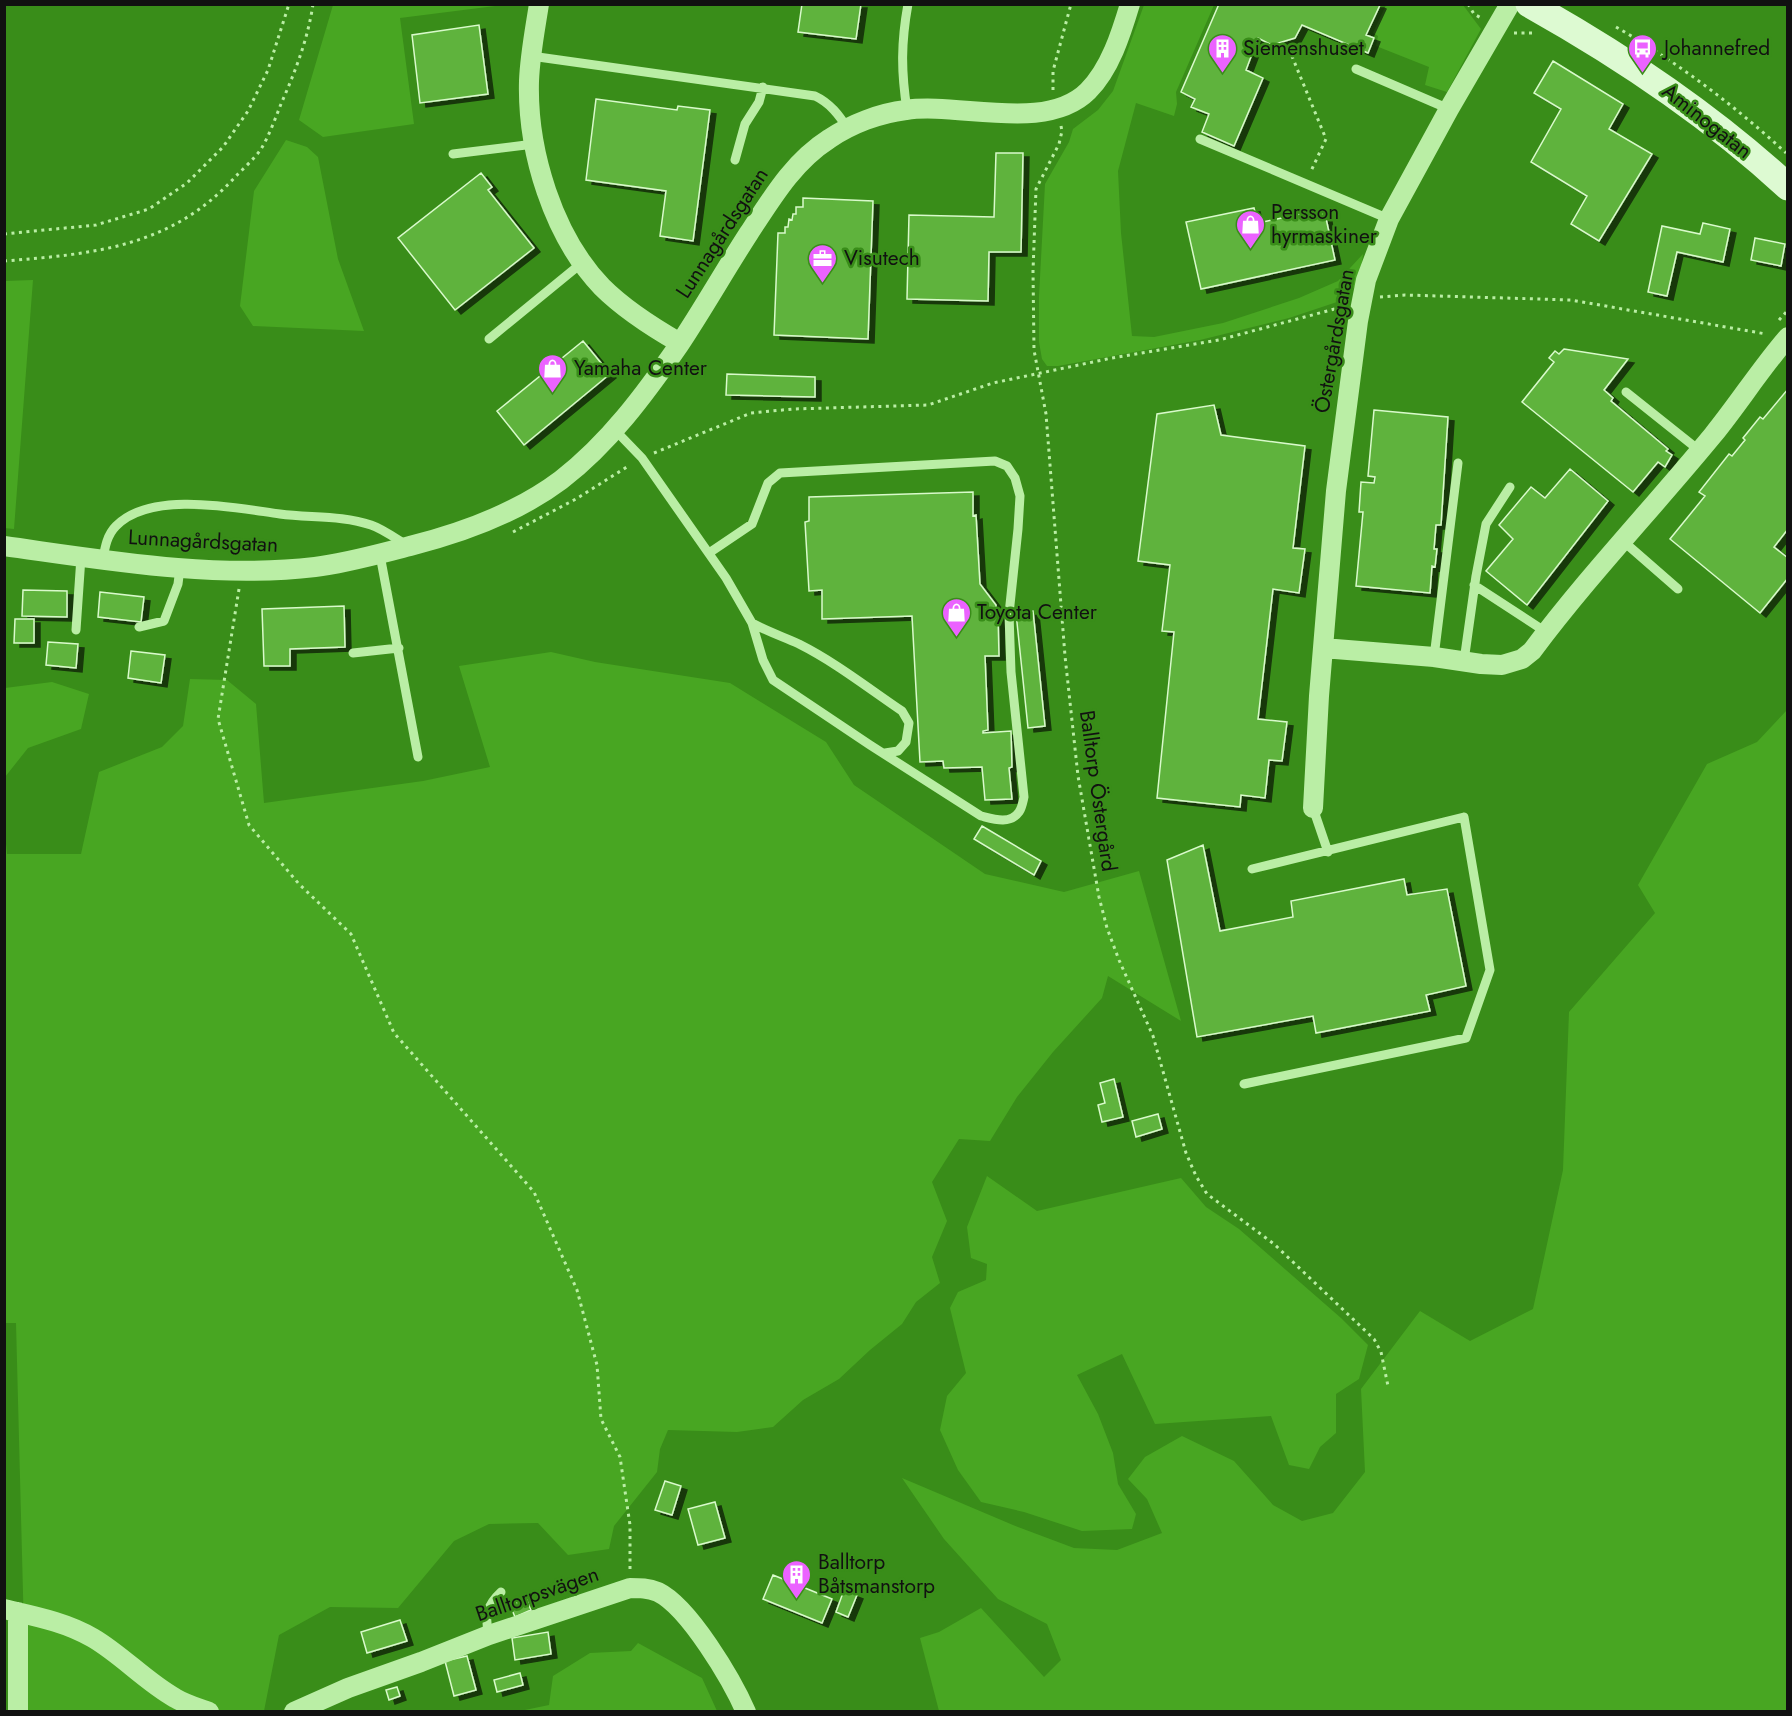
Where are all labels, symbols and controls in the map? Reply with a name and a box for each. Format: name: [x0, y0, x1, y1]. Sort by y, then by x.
building icon: Siemenshuset: [1206, 32, 1238, 74]
bus stop icon: Johannefred: [1627, 32, 1659, 74]
place label: Siemenshuset: [1243, 33, 1364, 63]
place label: Johannefred: [1661, 33, 1770, 63]
street label: Aminogatan: [1656, 76, 1758, 166]
street label: Lunnagårdsgatan: [669, 162, 775, 304]
place label: Persson hyrmaskiner: [1271, 197, 1378, 251]
shop icon: Persson hyrmaskiner: [1234, 208, 1266, 250]
office icon: Visutech: [807, 242, 839, 284]
place label: Visutech: [844, 243, 920, 273]
street label: Östergårdsgatan: [1307, 267, 1361, 415]
shop icon: Yamaha Center: [537, 352, 569, 394]
place label: Yamaha Center: [574, 353, 708, 383]
street label: Lunnagårdsgatan: [127, 522, 279, 560]
shop icon: Toyota Center: [940, 596, 972, 638]
place label: Toyota Center: [977, 597, 1098, 627]
street label: Balltorp Östergård: [1072, 708, 1124, 874]
place label: Balltorp Båtsmanstorp: [818, 1547, 935, 1601]
building icon: Balltorp Båtsmanstorp: [781, 1558, 813, 1600]
street label: Balltorpsvägen: [471, 1559, 603, 1629]

